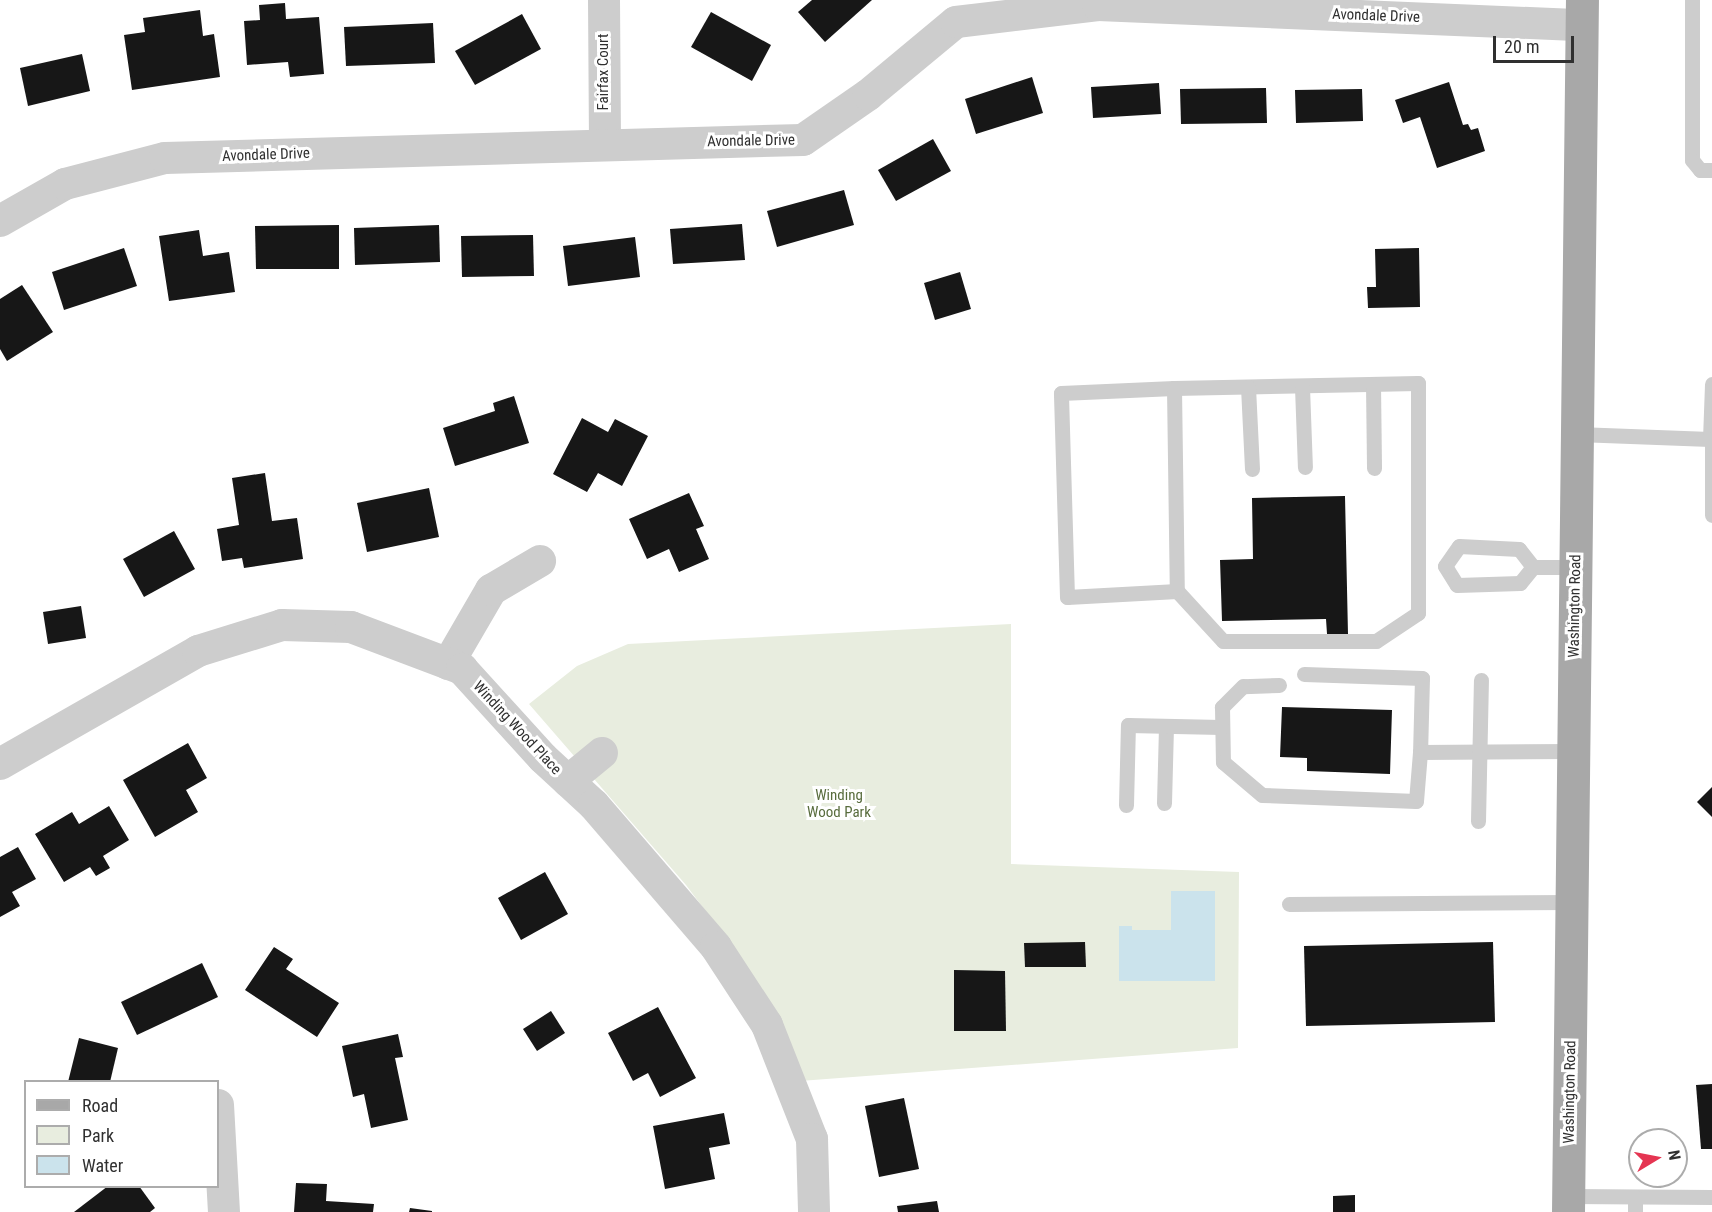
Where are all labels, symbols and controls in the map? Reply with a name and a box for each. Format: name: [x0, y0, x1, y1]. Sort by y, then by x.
street label: Avondale Drive: [1332, 5, 1420, 27]
scale bar: [1496, 24, 1577, 62]
street label: Fairfax Court: [595, 34, 613, 110]
text: 20 m: [1504, 36, 1539, 57]
street label: Avondale Drive: [707, 131, 795, 151]
street label: Avondale Drive: [222, 144, 310, 166]
street label: Washington Road: [1565, 554, 1585, 658]
street label: Winding Wood Place: [469, 678, 565, 778]
park label: Winding Wood Park: [807, 786, 871, 821]
street label: Washington Road: [1560, 1040, 1580, 1144]
legend: [24, 1080, 219, 1188]
text: Road: [82, 1095, 118, 1116]
text: Park: [82, 1125, 114, 1146]
north arrow: [1628, 1128, 1688, 1188]
text: N: [1664, 1149, 1684, 1162]
text: Water: [82, 1155, 123, 1176]

